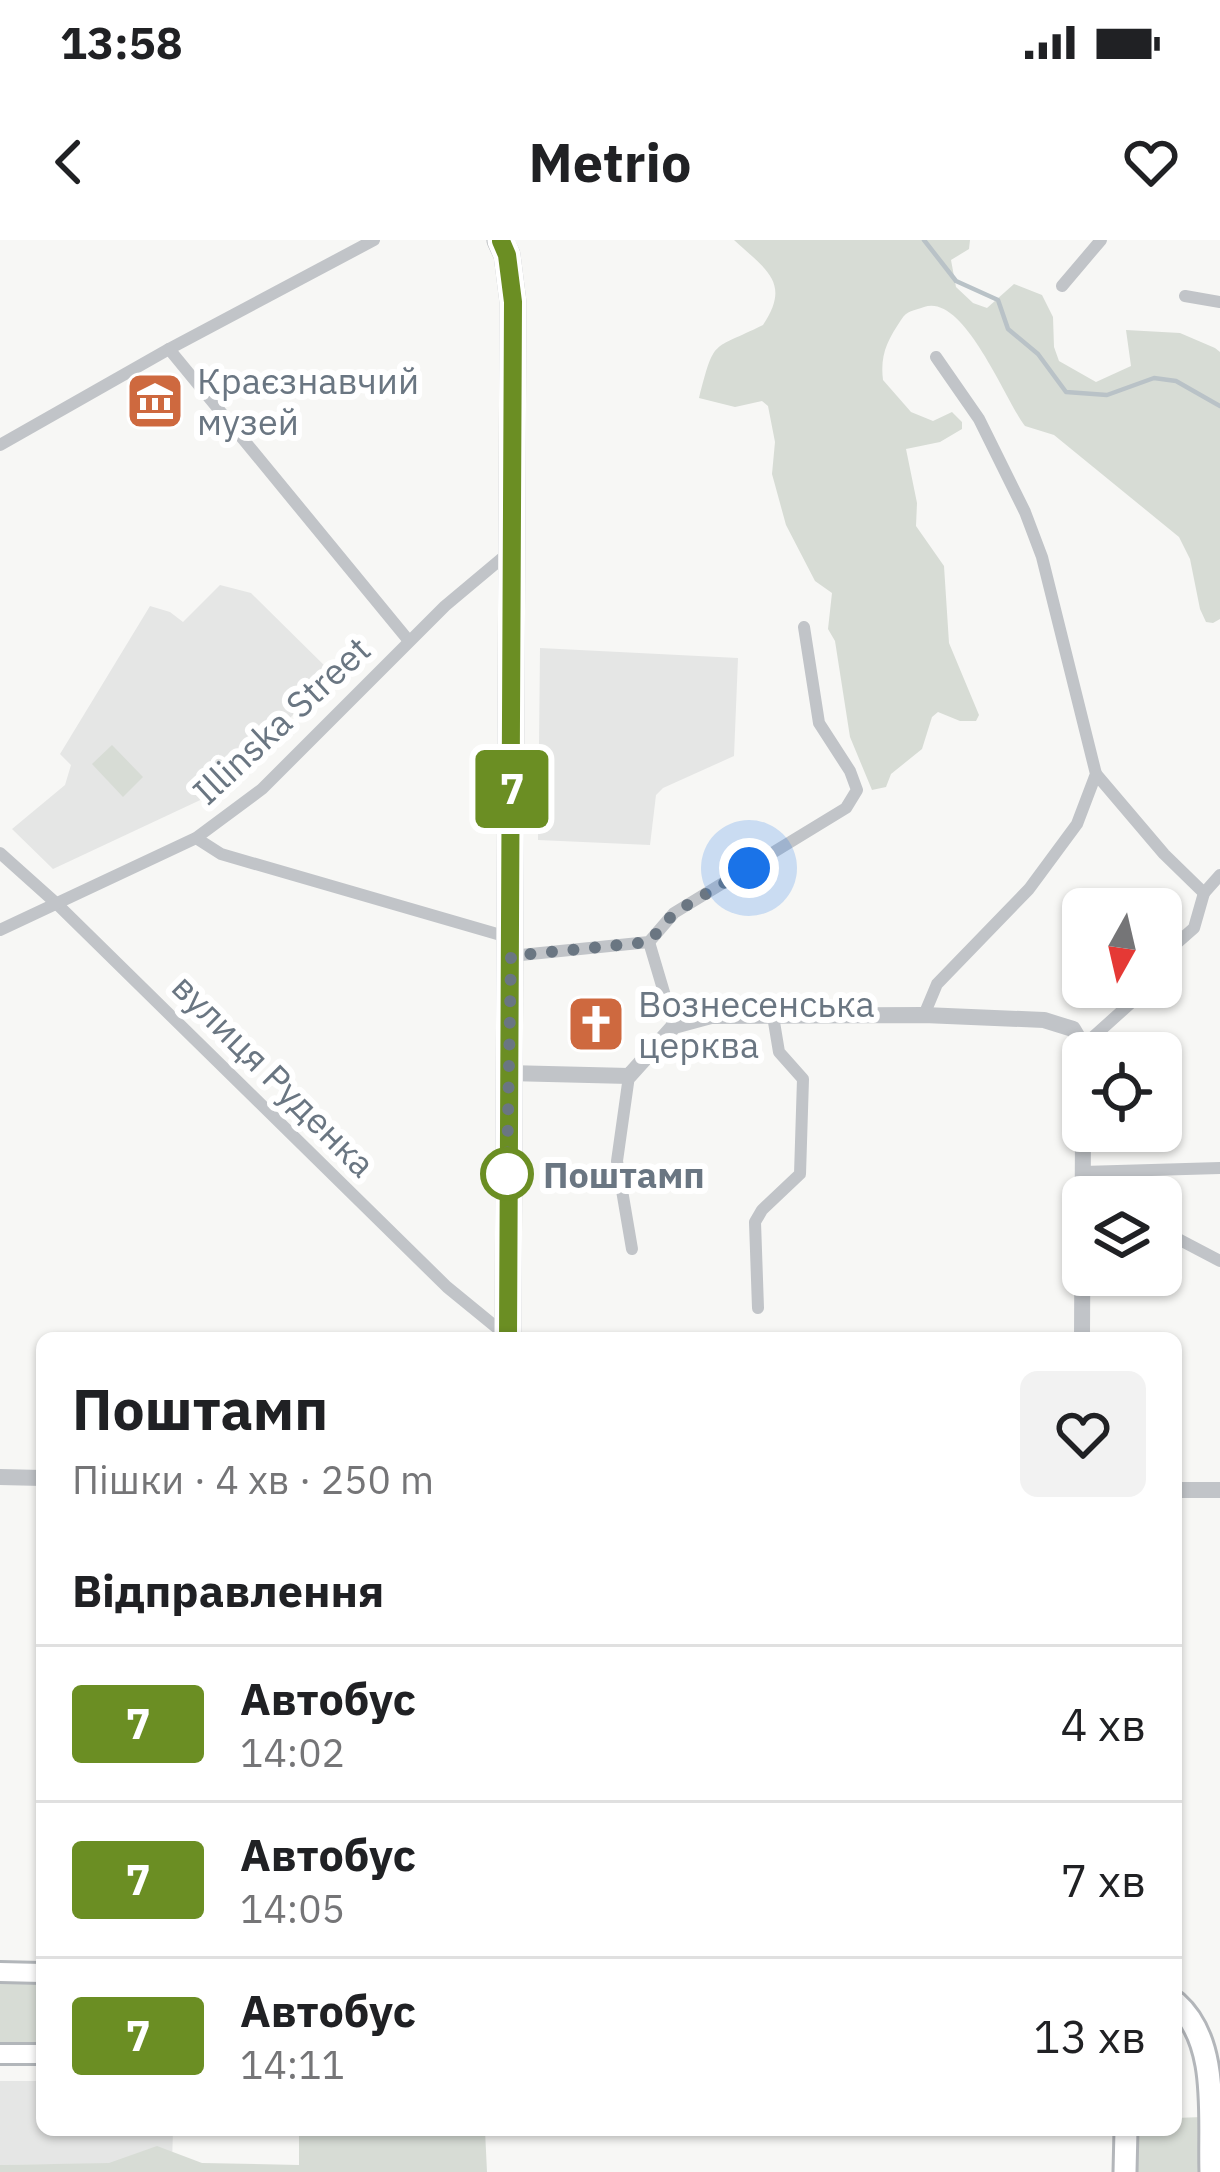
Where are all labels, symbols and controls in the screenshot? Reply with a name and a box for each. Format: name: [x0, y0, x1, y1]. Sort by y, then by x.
text: 13:58: [60, 13, 183, 71]
text: Metrio: [529, 127, 691, 197]
icon: back: [36, 129, 102, 195]
icon: heart: [1118, 129, 1184, 195]
place label: Краєзнавчий музей: [197, 357, 419, 445]
museum icon: Краєзнавчий музей: [124, 370, 186, 432]
street label: Illinska Street: [182, 626, 380, 814]
line badge: 7: [473, 750, 551, 828]
text: 7: [499, 761, 525, 816]
your location: [719, 838, 779, 898]
north arrow: [1062, 888, 1182, 1008]
map controls: [1062, 888, 1182, 1296]
street label: вулиця Руденка: [162, 963, 386, 1187]
place label: Вознесенська церква: [638, 980, 875, 1068]
church icon: Вознесенська церква: [565, 993, 627, 1055]
button: locate: [1062, 1032, 1182, 1152]
marker: Поштамп: [482, 1149, 532, 1199]
place label: Поштамп: [543, 1151, 705, 1198]
button: layers: [1062, 1176, 1182, 1296]
button: heart: [1020, 1371, 1146, 1497]
text: Поштамп: [72, 1372, 328, 1446]
text: Пішки · 4 хв · 250 m: [72, 1454, 434, 1505]
text: Відправлення: [72, 1561, 384, 1619]
text: Автобус: [240, 1669, 416, 1727]
text: 4 хв: [1060, 1695, 1146, 1753]
text: 7: [125, 1696, 151, 1751]
text: 14:02: [240, 1727, 345, 1778]
text: Автобус: [240, 1825, 416, 1883]
text: 7 хв: [1060, 1851, 1146, 1909]
text: 7: [125, 1852, 151, 1907]
text: 14:05: [240, 1883, 345, 1934]
text: Автобус: [240, 1981, 416, 2039]
text: 13 хв: [1033, 2007, 1146, 2065]
text: 7: [125, 2008, 151, 2063]
text: 14:11: [240, 2039, 345, 2090]

